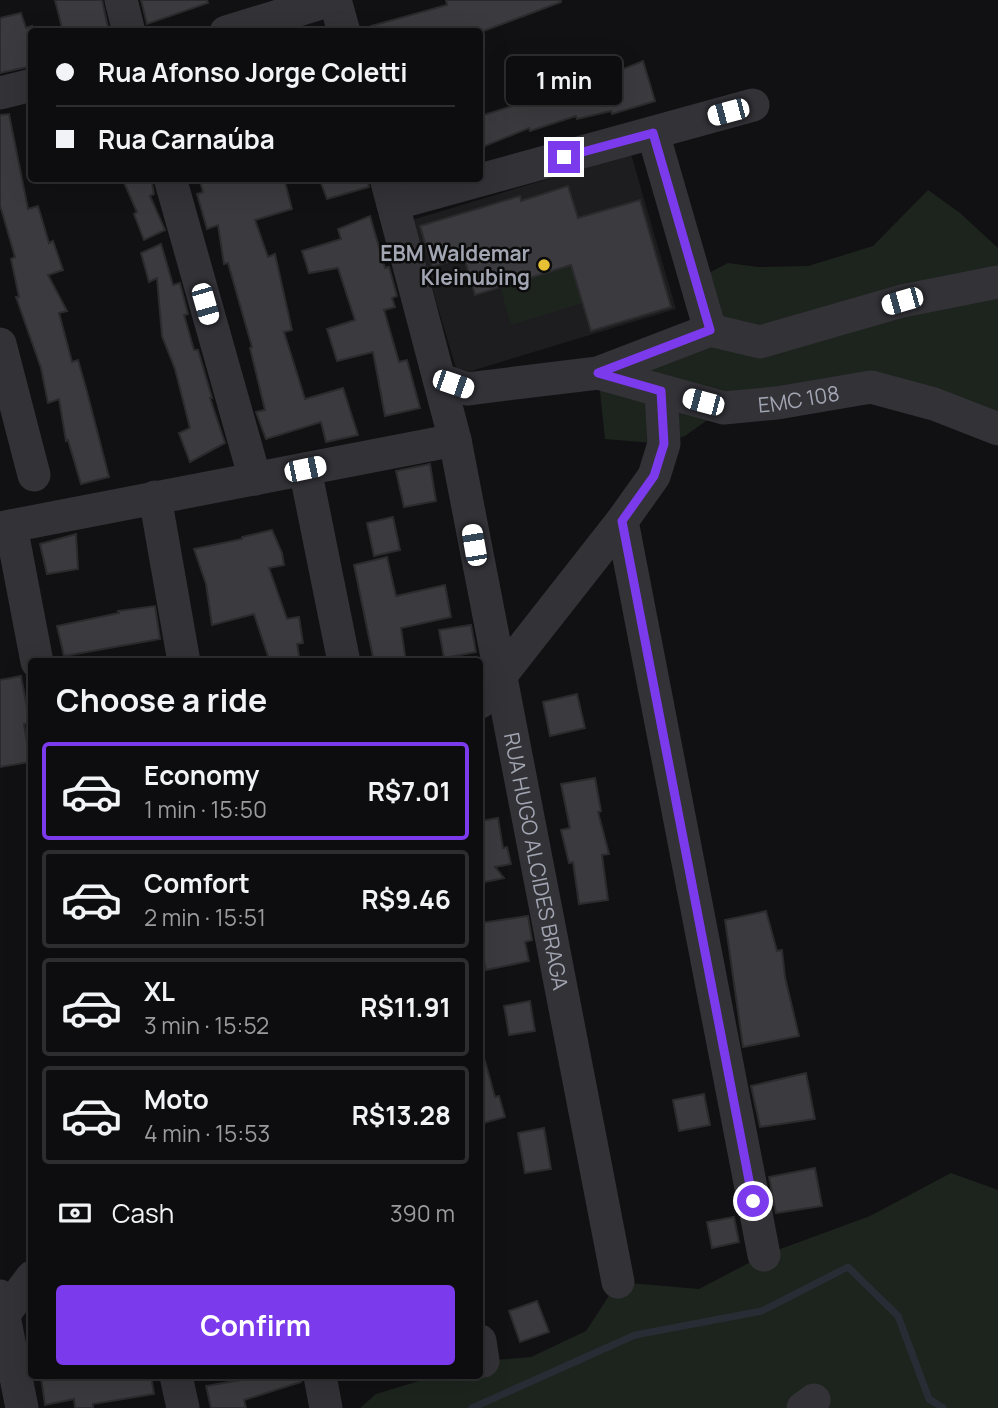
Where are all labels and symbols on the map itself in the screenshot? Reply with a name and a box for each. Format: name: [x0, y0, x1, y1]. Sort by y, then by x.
callout: 1 min: [506, 55, 622, 104]
car: [705, 96, 752, 128]
route end: [548, 141, 580, 173]
place label: EBM Waldemar Kleinubing: [380, 239, 530, 291]
marker: EBM Waldemar Kleinubing: [536, 257, 552, 273]
car: [190, 281, 221, 327]
car: [879, 285, 926, 317]
car: [430, 367, 477, 401]
street label: EMC 108: [757, 379, 841, 419]
car: [680, 386, 727, 418]
car: [283, 454, 328, 484]
car: [461, 522, 488, 568]
street label: RUA HUGO ALCIDES BRAGA: [498, 730, 575, 992]
route start: [737, 1185, 769, 1217]

